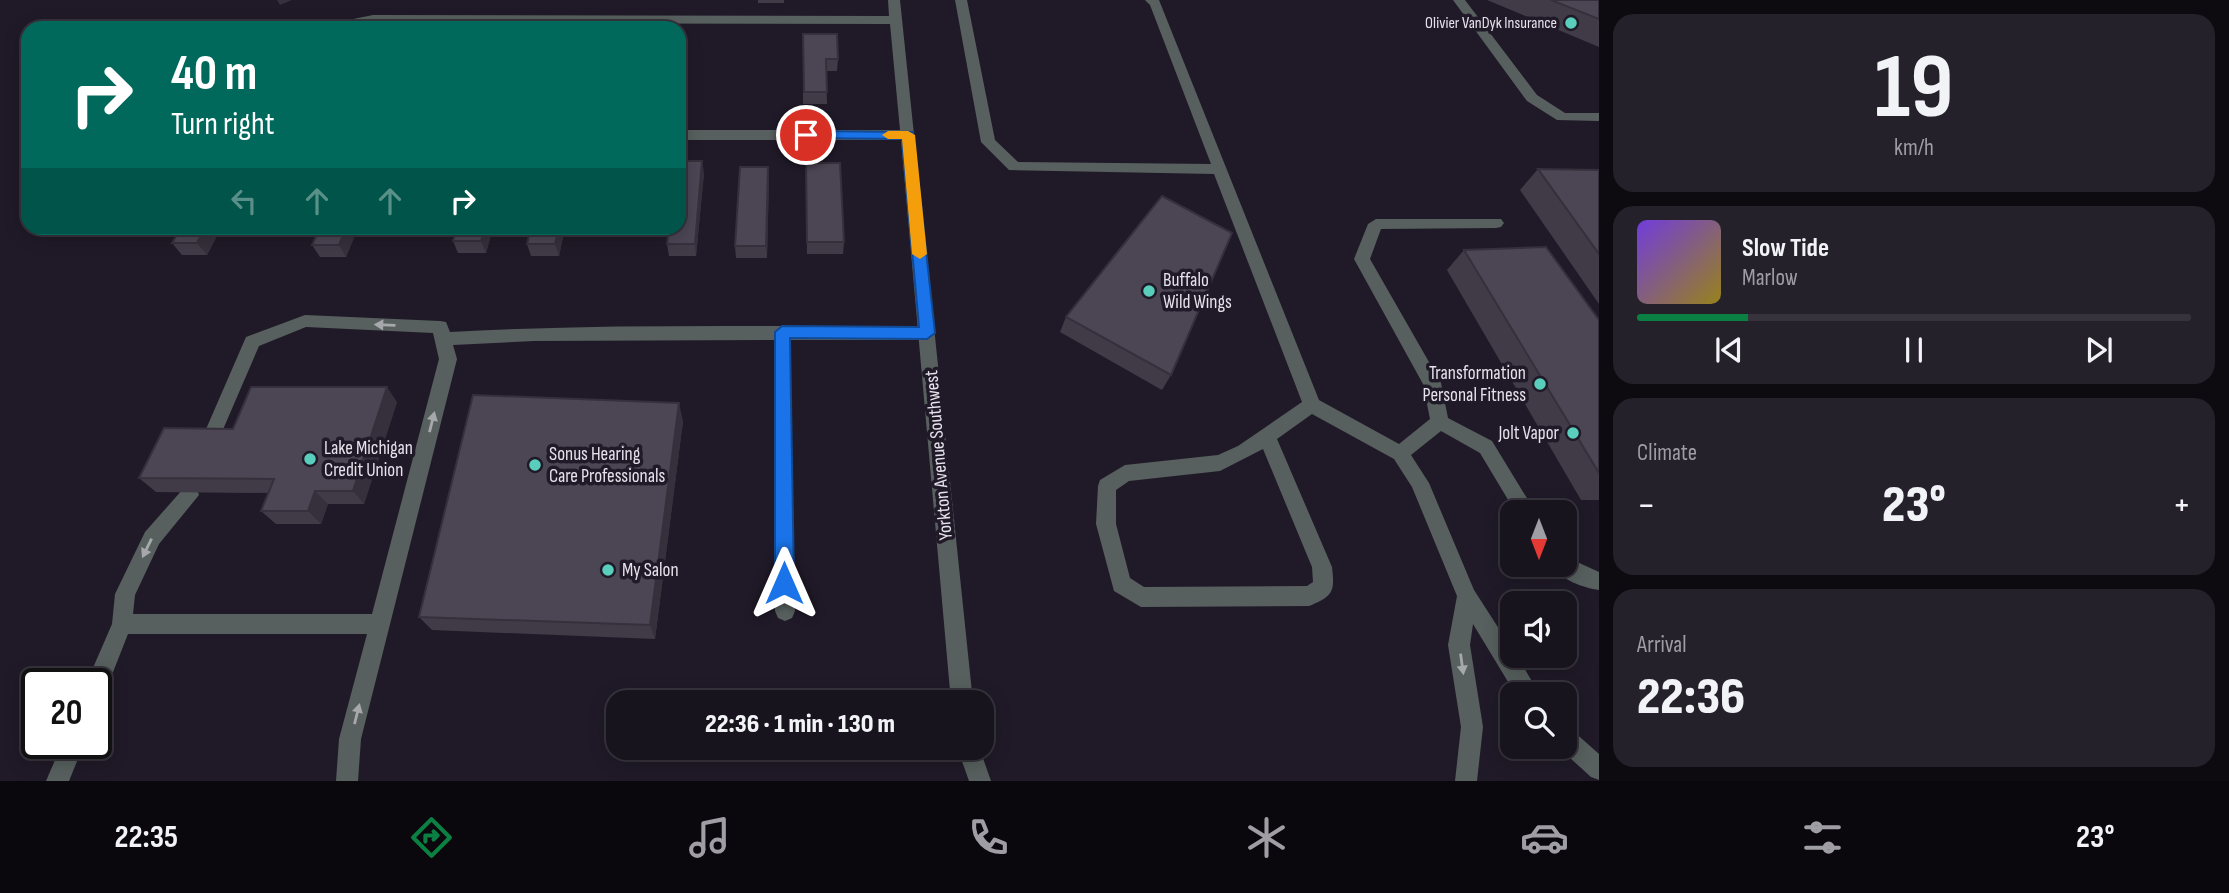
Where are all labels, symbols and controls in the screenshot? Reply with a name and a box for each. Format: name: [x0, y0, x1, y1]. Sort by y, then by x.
place label: Olivier VanDyk Insurance: [1425, 14, 1557, 33]
marker: Olivier VanDyk Insurance: [1563, 15, 1579, 31]
text: 19: [1875, 34, 1953, 143]
text: 40 m: [171, 45, 257, 104]
icon: right: [56, 49, 147, 140]
text: Turn right: [171, 105, 275, 144]
pin: [776, 105, 836, 165]
icon: arrive: [787, 116, 825, 154]
text: km/h: [1894, 134, 1934, 162]
icon: left: [225, 182, 263, 220]
icon: ahead: [298, 182, 336, 220]
icon: ahead: [371, 182, 409, 220]
icon: right: [444, 182, 482, 220]
text: Slow Tide: [1742, 233, 1829, 264]
text: Marlow: [1742, 264, 1798, 292]
place label: Buffalo Wild Wings: [1163, 269, 1232, 314]
marker: Buffalo Wild Wings: [1141, 283, 1157, 299]
one-way arrow: [374, 319, 396, 330]
icon: previous: [1710, 331, 1748, 369]
icon: pause: [1895, 331, 1933, 369]
icon: next: [2080, 331, 2118, 369]
place label: Transformation Personal Fitness: [1422, 362, 1526, 407]
street label: Yorkton Avenue Southwest: [920, 369, 958, 541]
marker: Transformation Personal Fitness: [1532, 376, 1548, 392]
one-way arrow: [427, 411, 438, 433]
place label: Jolt Vapor: [1497, 422, 1560, 445]
marker: Jolt Vapor: [1565, 425, 1581, 441]
place label: Lake Michigan Credit Union: [324, 437, 413, 482]
text: Climate: [1637, 439, 1697, 467]
place label: Sonus Hearing Care Professionals: [549, 443, 666, 488]
marker: Lake Michigan Credit Union: [302, 451, 318, 467]
marker: Sonus Hearing Care Professionals: [527, 457, 543, 473]
text: 23°: [1882, 474, 1946, 537]
text: −: [1637, 483, 1656, 528]
text: +: [2172, 483, 2191, 528]
north arrow: [1500, 500, 1577, 578]
map controls: [1500, 500, 1577, 759]
one-way arrow: [142, 538, 153, 558]
position arrow: [747, 546, 821, 620]
place label: My Salon: [622, 559, 679, 582]
marker: My Salon: [600, 562, 616, 578]
button: sound: [1500, 591, 1577, 668]
text: Arrival: [1637, 631, 1686, 659]
one-way arrow: [1457, 653, 1468, 675]
text: 22:36: [1637, 666, 1745, 729]
speed limit sign: 20: [21, 668, 112, 759]
button: search: [1500, 682, 1577, 759]
one-way arrow: [352, 703, 363, 725]
text: 22:36 · 1 min · 130 m: [705, 709, 895, 740]
icon: directions: [407, 813, 456, 862]
icon: music: [685, 813, 734, 862]
icon: phone: [964, 813, 1013, 862]
icon: climate: [1242, 813, 1291, 862]
icon: car: [1520, 813, 1569, 862]
icon: filters: [1798, 813, 1847, 862]
text: 22:35: [115, 818, 178, 857]
text: 23°: [2076, 818, 2114, 857]

